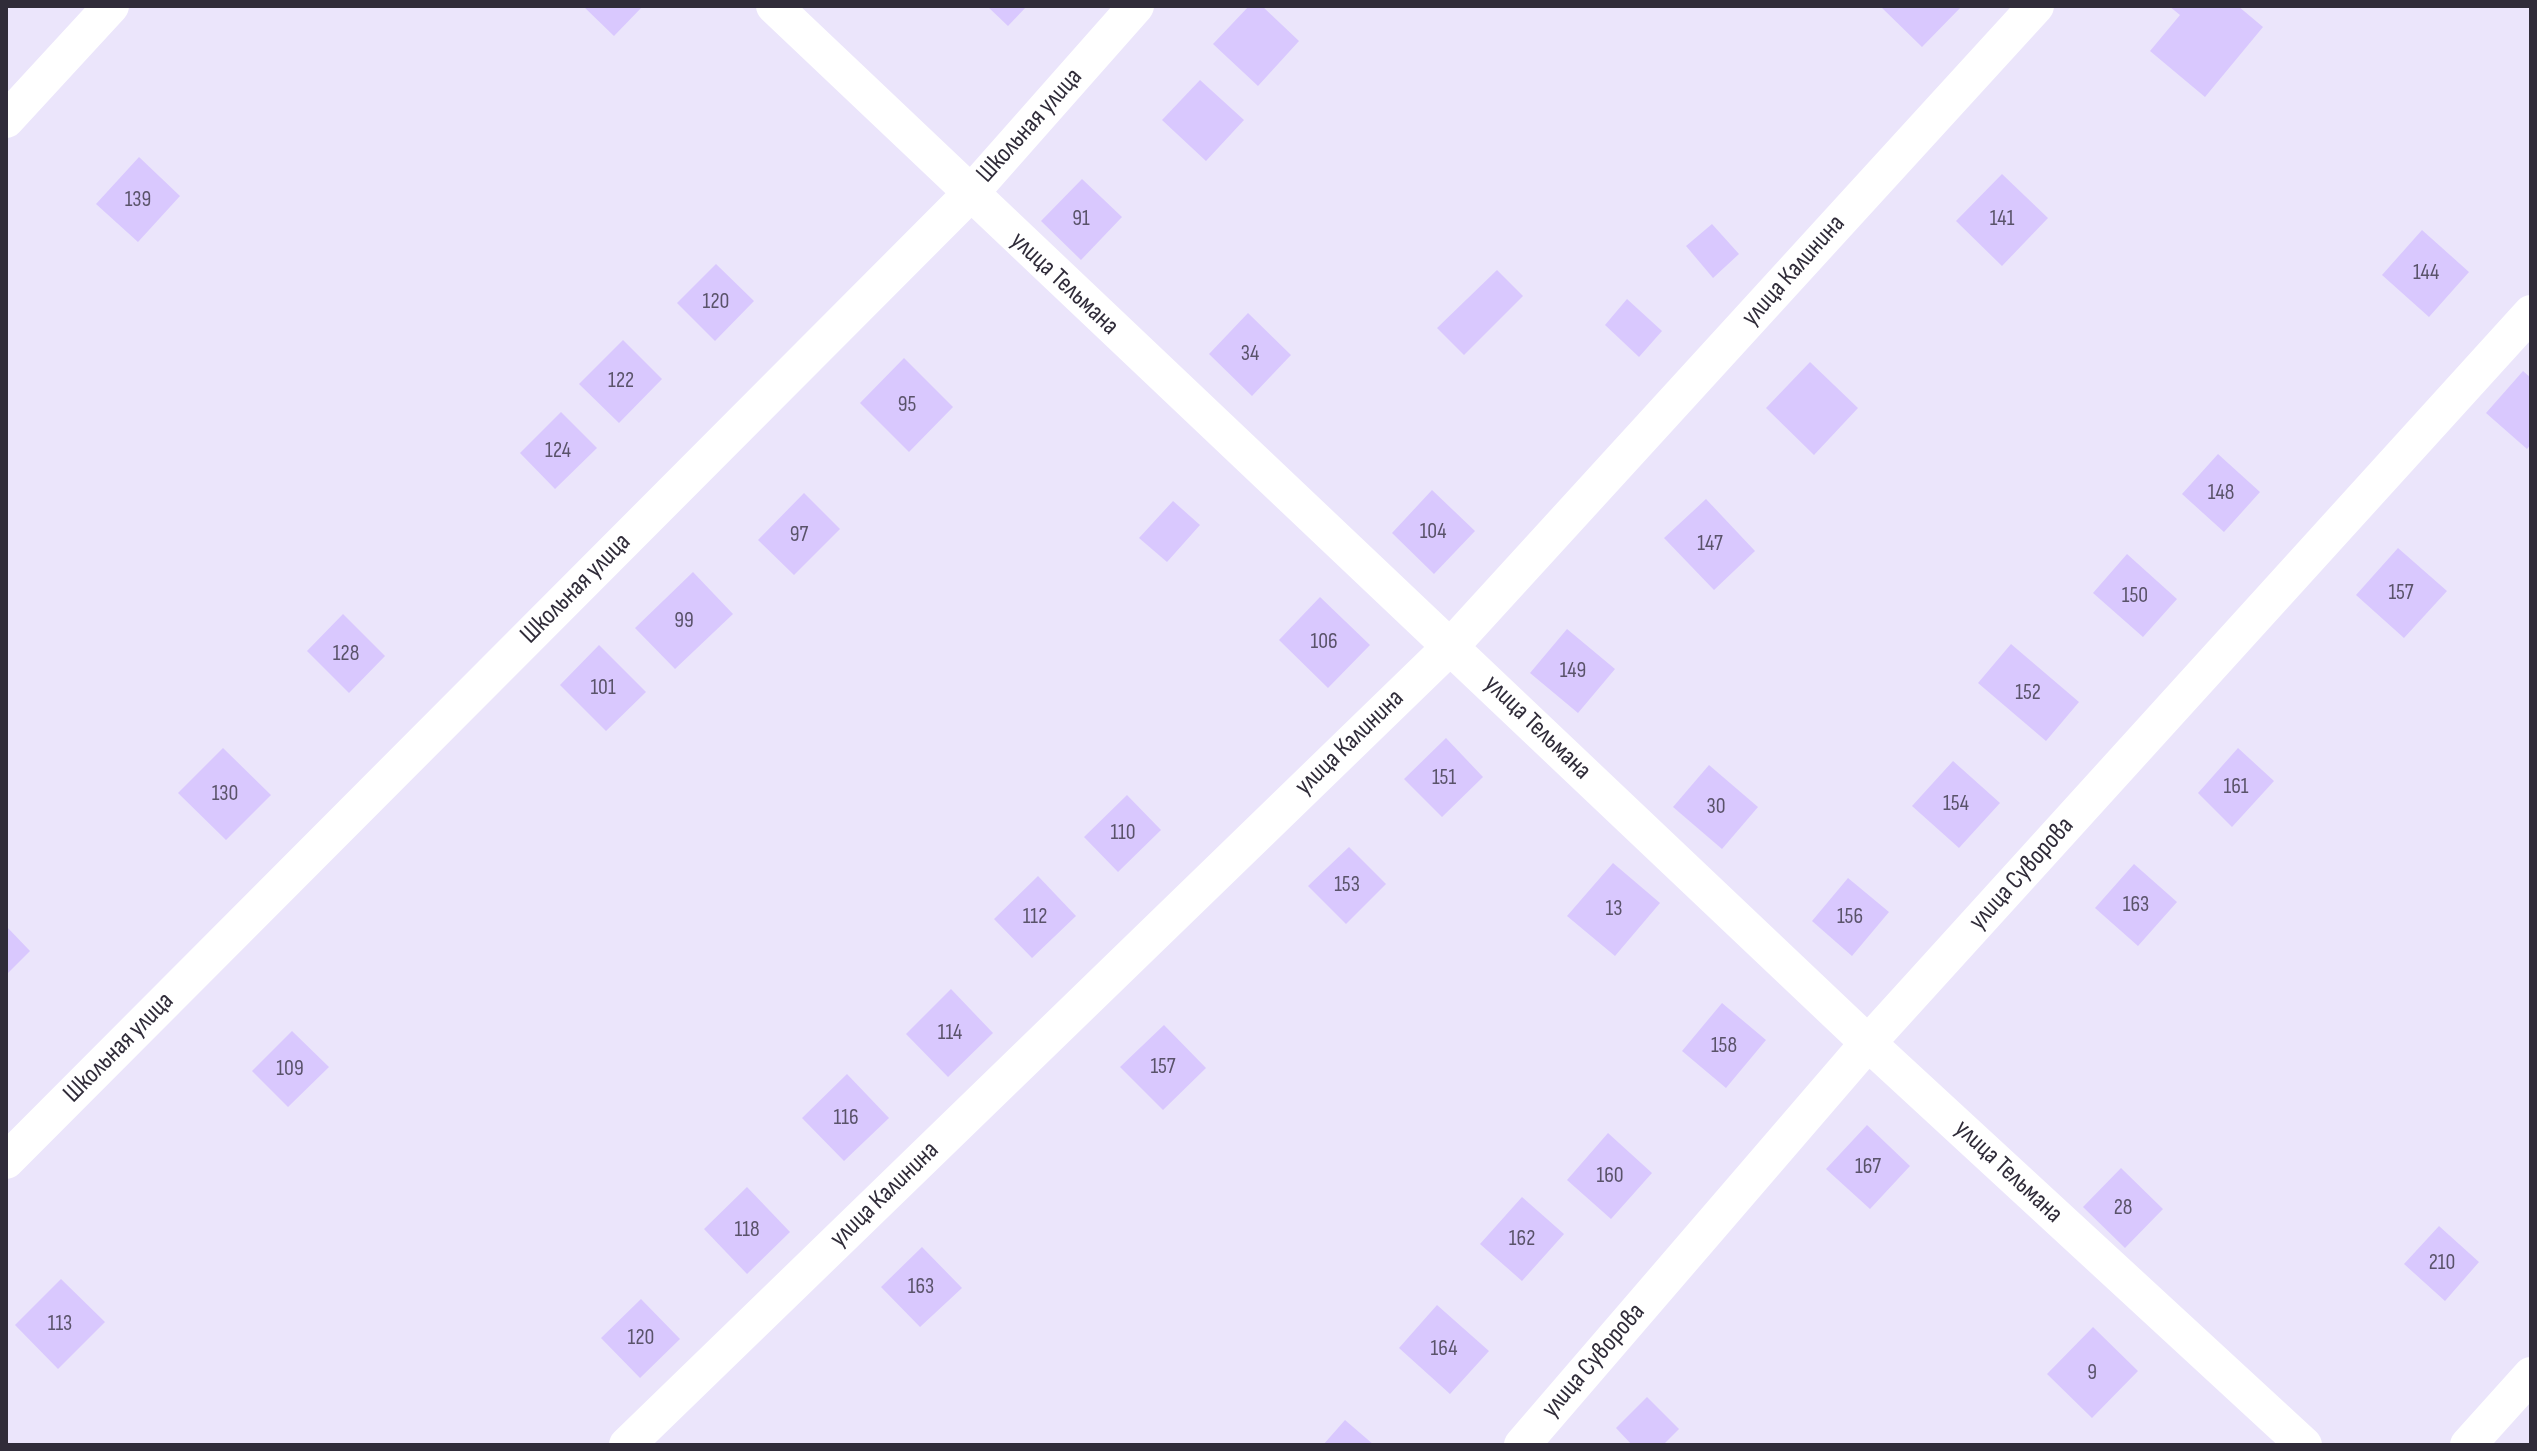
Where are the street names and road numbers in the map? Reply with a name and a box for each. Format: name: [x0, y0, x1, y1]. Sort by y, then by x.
street label: Школьная улица: [970, 62, 1090, 190]
street label: улица Калинина: [1736, 209, 1852, 333]
street label: улица Тельмана: [1003, 226, 1125, 342]
street label: Школьная улица: [514, 527, 638, 651]
street label: улица Тельмана: [1477, 669, 1597, 787]
street label: улица Калинина: [1289, 684, 1411, 802]
street label: улица Суворова: [1963, 811, 2081, 937]
street label: Школьная улица: [57, 986, 181, 1110]
street label: улица Тельмана: [1947, 1114, 2069, 1230]
street label: улица Калинина: [824, 1136, 946, 1254]
street label: улица Суворова: [1536, 1297, 1652, 1425]

